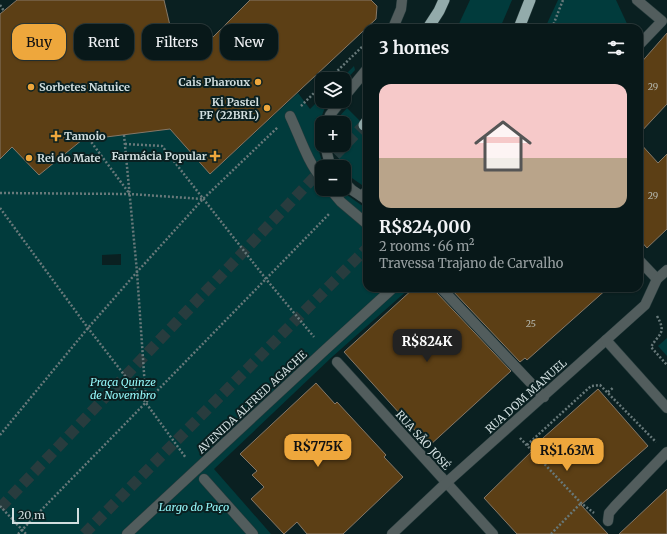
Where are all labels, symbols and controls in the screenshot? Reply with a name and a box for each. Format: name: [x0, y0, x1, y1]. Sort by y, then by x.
chip: Buy: [12, 24, 66, 60]
chip: Rent: [74, 24, 134, 60]
chip: Filters: [142, 24, 212, 60]
chip: New: [220, 24, 278, 60]
text: 3 homes: [379, 37, 449, 59]
icon: filters: [605, 37, 627, 59]
map controls: [315, 72, 351, 196]
button: layers: [315, 72, 351, 108]
place label: Cais Pharoux: [179, 75, 250, 89]
marker: Cais Pharoux: [253, 77, 263, 87]
place label: Sorbetes Natuice: [39, 80, 130, 94]
house number: 29: [648, 81, 658, 92]
marker: Sorbetes Natuice: [26, 82, 36, 92]
place label: Ki Pastel PF (22BRL): [199, 95, 259, 122]
marker: Ki Pastel PF (22BRL): [262, 103, 272, 113]
icon: home: [467, 110, 539, 182]
button: +: [315, 116, 351, 152]
place label: Tamoio: [64, 129, 106, 143]
marker: Tamoio: [51, 131, 61, 141]
place label: Farmácia Popular: [112, 149, 207, 163]
place label: Rei do Mate: [37, 151, 101, 165]
marker: Farmácia Popular: [210, 151, 220, 161]
marker: Rei do Mate: [24, 153, 34, 163]
button: −: [315, 160, 351, 196]
house number: 29: [648, 190, 658, 201]
text: R$824,000: [379, 216, 471, 238]
text: 2 rooms · 66 m²: [379, 238, 474, 255]
text: Travessa Trajano de Carvalho: [379, 255, 563, 272]
house number: 25: [526, 318, 536, 329]
pin: R$824K: [394, 329, 460, 363]
text: R$824K: [402, 333, 452, 350]
street label: AVENIDA ALFRED AGACHE: [194, 347, 310, 457]
street label: RUA DOM MANUEL: [482, 356, 570, 436]
park label: Praça Quinze de Novembro: [90, 375, 156, 402]
street label: RUA SÃO JOSÉ: [393, 407, 453, 473]
pin: R$775K: [285, 434, 351, 468]
text: R$775K: [293, 438, 343, 455]
pin: R$1.63M: [530, 438, 604, 472]
text: R$1.63M: [540, 442, 594, 459]
park label: Largo do Paço: [159, 500, 229, 514]
scale bar: [12, 506, 79, 525]
text: 20 m: [18, 508, 45, 522]

